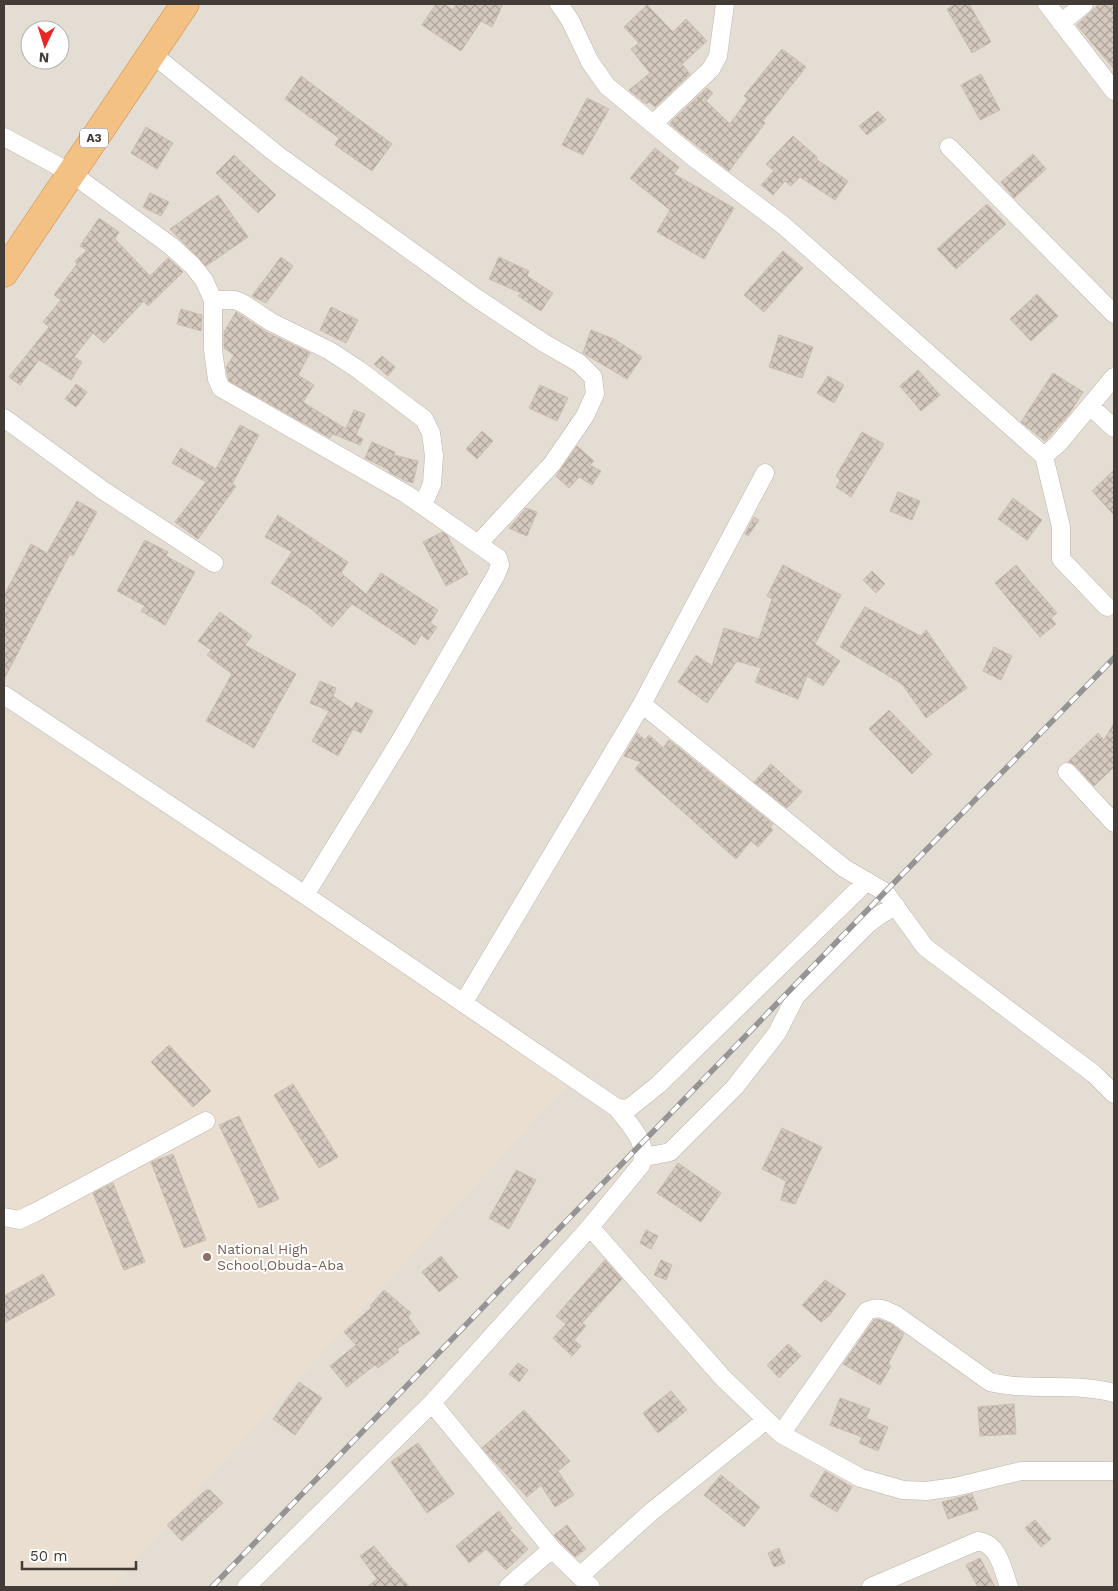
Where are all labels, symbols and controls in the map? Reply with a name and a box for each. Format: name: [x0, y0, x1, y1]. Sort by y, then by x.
north arrow: [20, 20, 70, 70]
text: N: [38, 50, 50, 66]
road number: A3: [80, 128, 108, 148]
place label: National High School,Obuda-Aba: [217, 1241, 344, 1273]
marker: National High School,Obuda-Aba: [201, 1251, 213, 1263]
scale bar: [22, 1538, 136, 1570]
text: 50 m: [30, 1547, 67, 1565]

